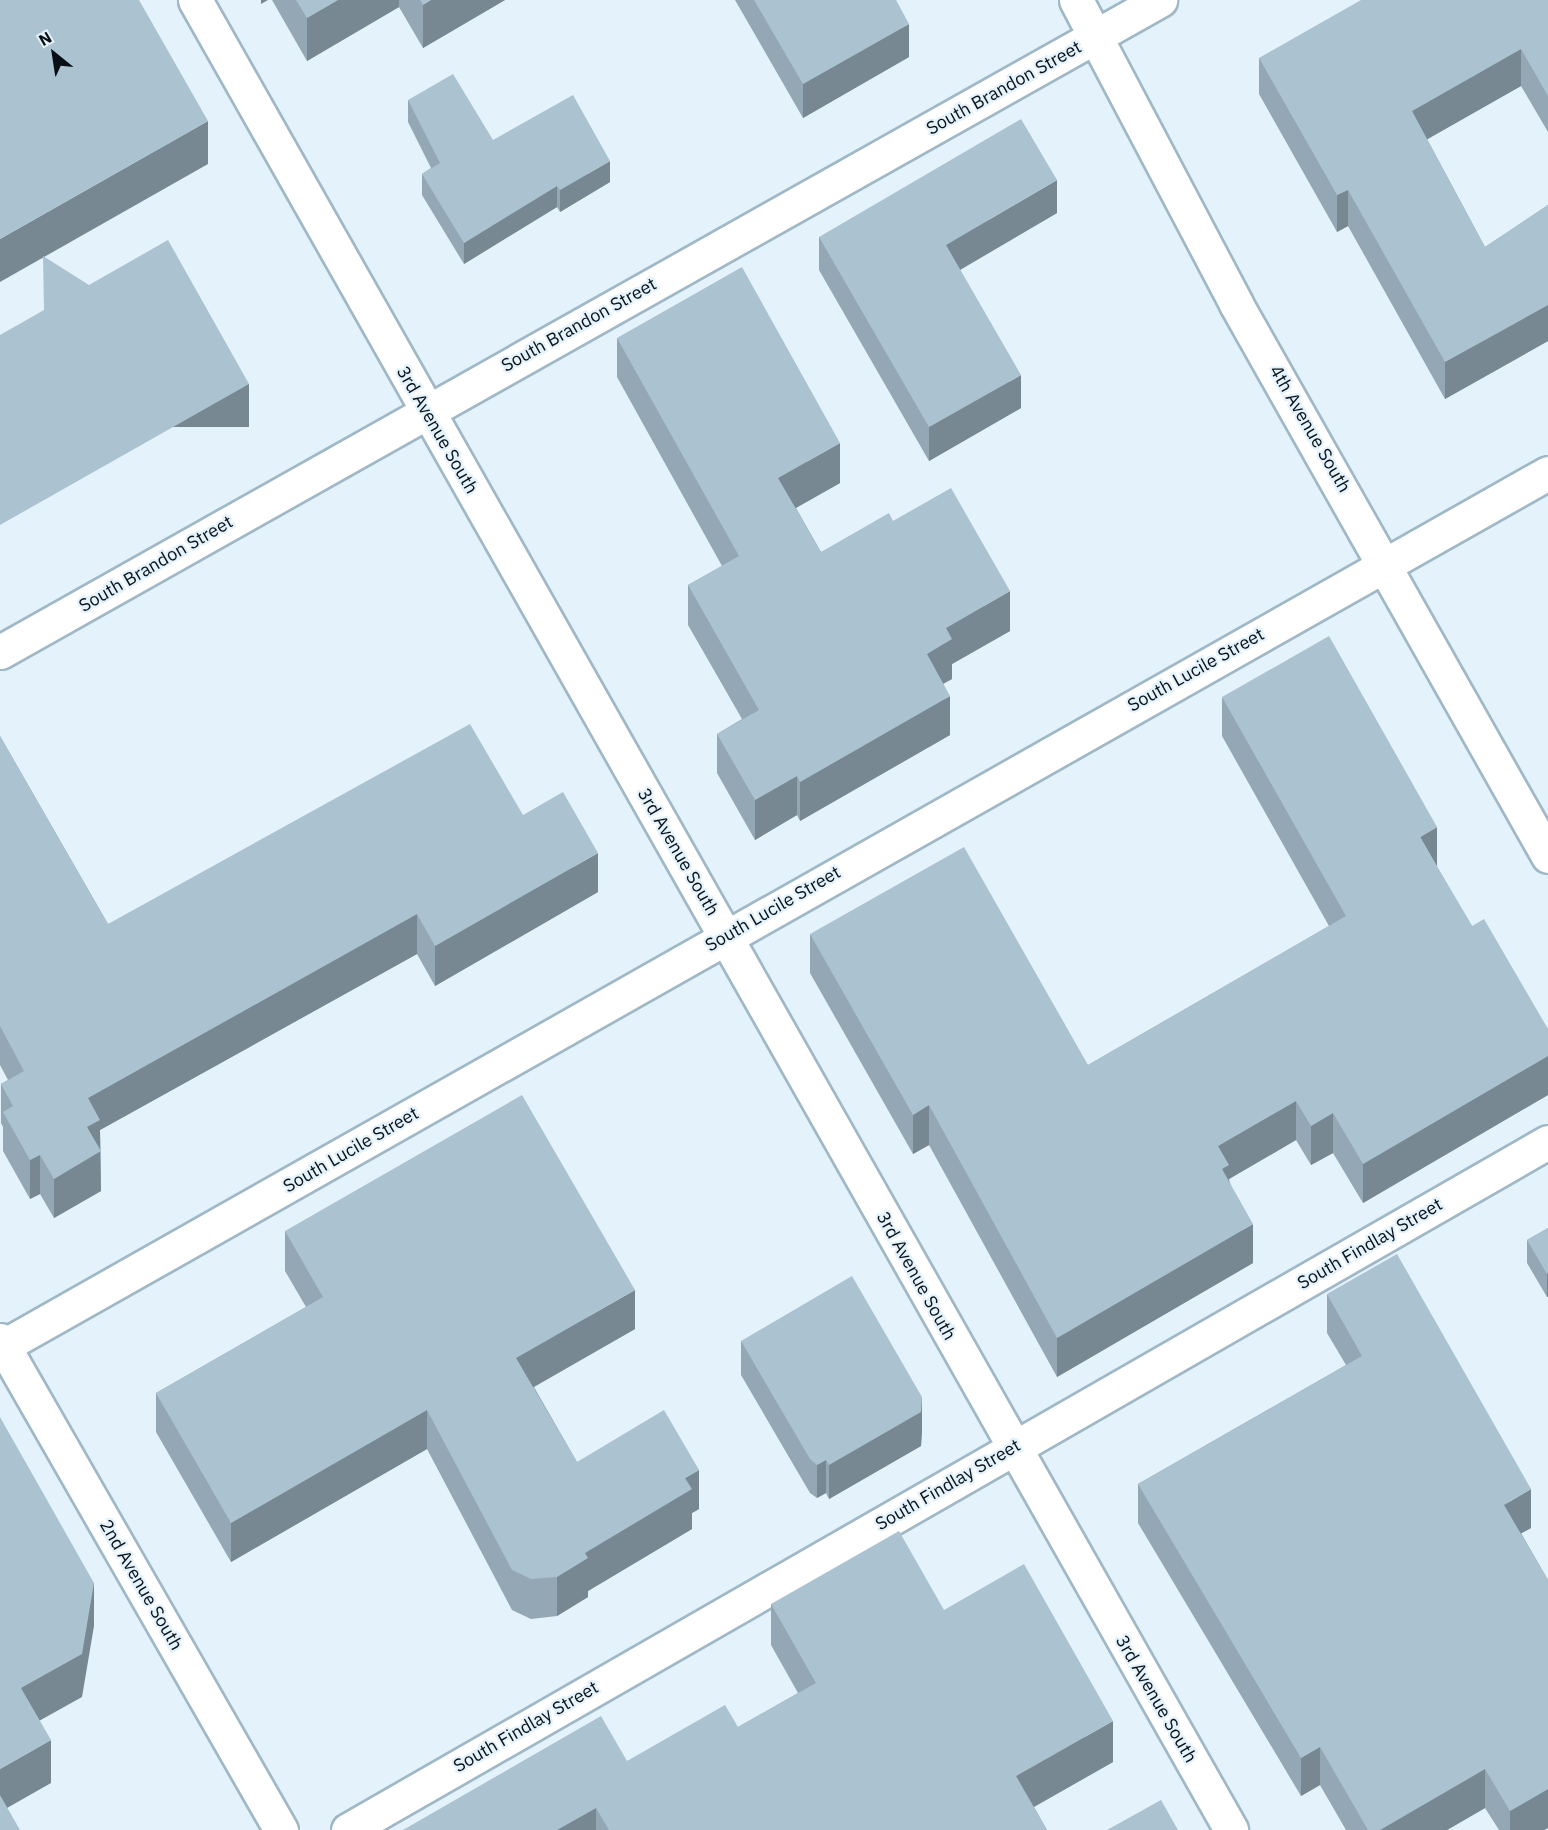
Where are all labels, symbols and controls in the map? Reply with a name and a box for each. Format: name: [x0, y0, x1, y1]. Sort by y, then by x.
north arrow: [24, 24, 84, 84]
text: N: [35, 27, 55, 50]
street label: South Brandon Street: [923, 36, 1085, 140]
street label: South Brandon Street: [498, 273, 660, 377]
street label: 3rd Avenue South: [392, 362, 482, 498]
street label: 4th Avenue South: [1265, 362, 1355, 496]
street label: South Brandon Street: [75, 511, 237, 617]
street label: South Lucile Street: [1124, 624, 1268, 716]
street label: 3rd Avenue South: [633, 784, 723, 920]
street label: South Lucile Street: [702, 862, 844, 956]
street label: South Lucile Street: [280, 1103, 422, 1197]
street label: South Findlay Street: [1294, 1194, 1446, 1294]
street label: 3rd Avenue South: [872, 1208, 960, 1344]
street label: South Findlay Street: [872, 1435, 1024, 1535]
street label: 2nd Avenue South: [95, 1516, 187, 1654]
street label: 3rd Avenue South: [1111, 1631, 1201, 1767]
street label: South Findlay Street: [450, 1677, 602, 1777]

